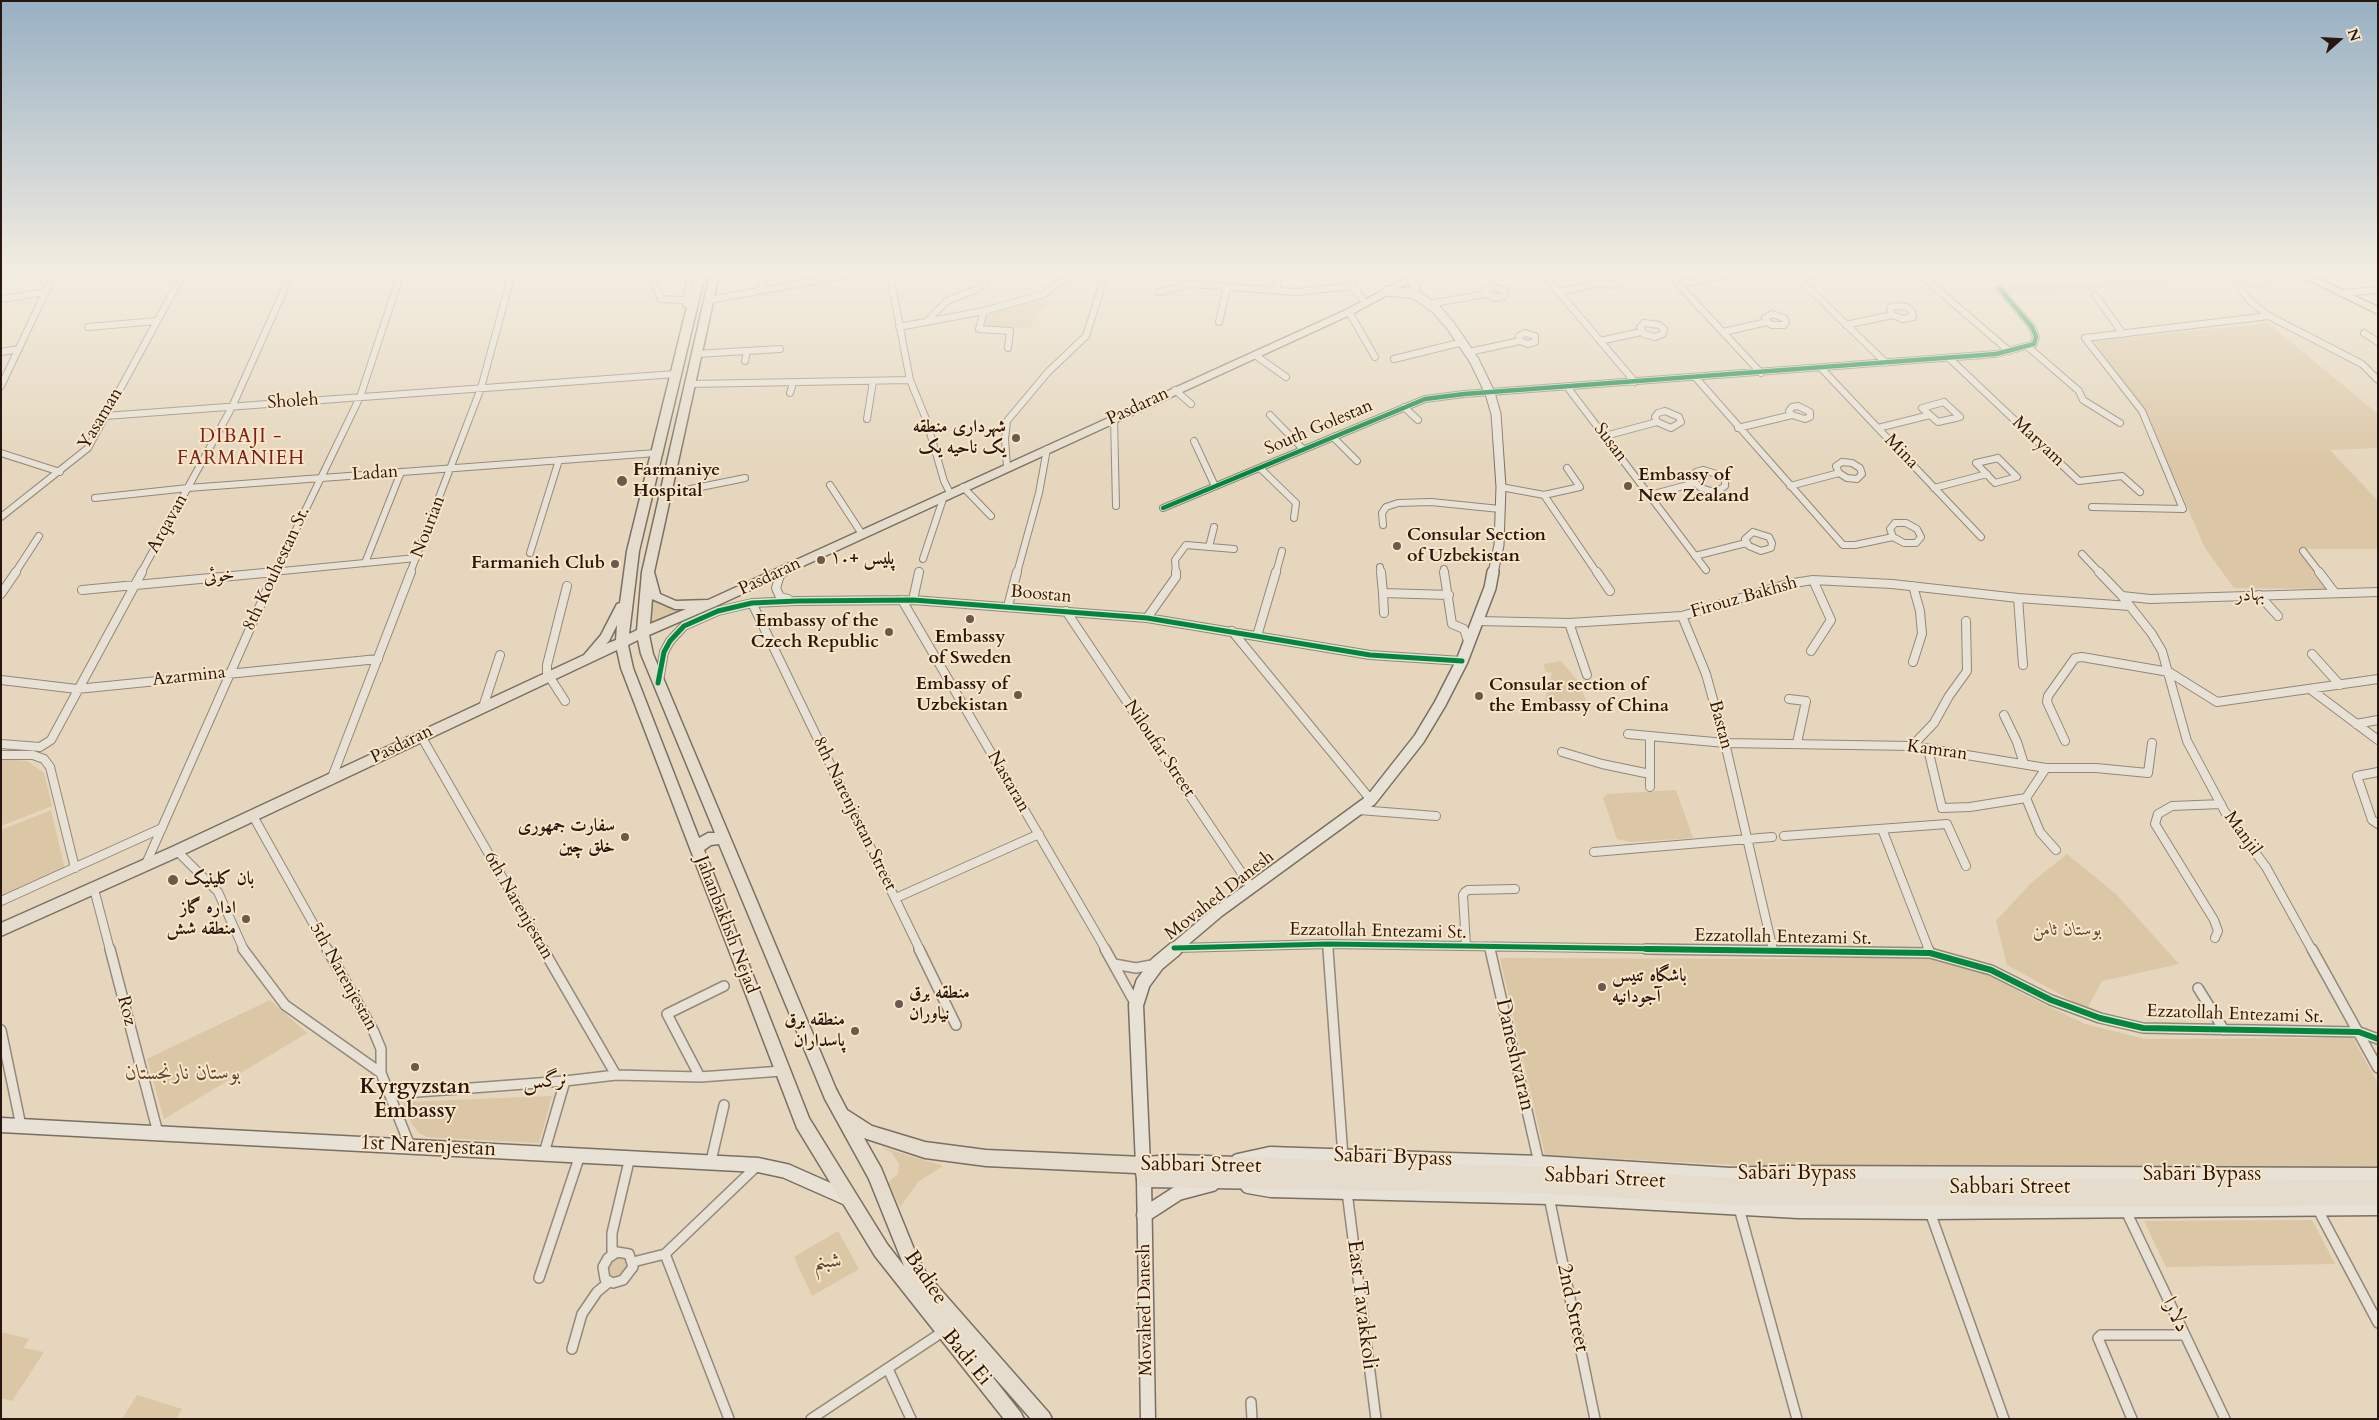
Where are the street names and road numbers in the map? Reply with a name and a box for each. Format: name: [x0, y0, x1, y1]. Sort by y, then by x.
street label: Pasdaran: [1103, 383, 1173, 431]
street label: Yasaman: [74, 384, 128, 454]
street label: Sholeh: [267, 389, 319, 415]
street label: South Golestan: [1262, 395, 1376, 461]
street label: Maryam: [2007, 412, 2069, 472]
street label: Susan: [1588, 419, 1632, 467]
street label: Mina: [1879, 430, 1923, 474]
street label: Ladan: [351, 462, 399, 486]
street label: Arqavan: [143, 491, 193, 557]
street label: Nourian: [407, 493, 451, 561]
street label: 8th Kouhestan St.: [239, 503, 315, 635]
street label: Pasdaran: [735, 553, 805, 601]
street label: خوئی: [202, 565, 236, 589]
street label: Firouz Bakhsh: [1688, 572, 1800, 624]
street label: Boostan: [1009, 582, 1073, 608]
street label: بهادر: [2235, 585, 2265, 607]
street label: Azarmina: [151, 662, 227, 692]
street label: Niloufar Street: [1119, 696, 1199, 802]
street label: Bastan: [1703, 698, 1737, 752]
street label: Pasdaran: [367, 721, 437, 769]
street label: 8th Narenjestan Street: [807, 733, 901, 895]
street label: Kamran: [1905, 736, 1969, 766]
street label: Nastaran: [982, 748, 1034, 816]
street label: Manjil: [2219, 808, 2265, 860]
street label: Movahed Danesh: [1161, 847, 1279, 945]
street label: 6th Narenjestan: [478, 848, 558, 964]
street label: Jahanbakhsh Nejad: [690, 853, 762, 997]
street label: 5th Narenjestan: [304, 919, 382, 1035]
street label: Ezzatollah Entezami St.: [1289, 920, 1467, 944]
street label: Ezzatollah Entezami St.: [1694, 926, 1872, 950]
street label: Roz: [112, 994, 140, 1028]
street label: Daneshvaran: [1489, 996, 1539, 1114]
street label: Ezzatollah Entezami St.: [2146, 1001, 2324, 1029]
street label: نرگس: [522, 1067, 568, 1097]
street label: 1st Narenjestan: [359, 1131, 497, 1163]
street label: Sabāri Bypass: [1333, 1143, 1453, 1173]
street label: Sabbari Street: [1140, 1152, 1262, 1180]
street label: Sabāri Bypass: [1738, 1161, 1856, 1187]
street label: Sabāri Bypass: [2143, 1162, 2261, 1188]
street label: Sabbari Street: [1544, 1163, 1666, 1195]
street label: Sabbari Street: [1950, 1175, 2070, 1201]
street label: East Tavakkoli: [1341, 1239, 1381, 1371]
street label: Movahed Danesh: [1134, 1243, 1158, 1377]
street label: Badiee: [898, 1246, 952, 1310]
street label: 2nd Street: [1550, 1261, 1594, 1355]
street label: دلارا: [2156, 1293, 2194, 1337]
street label: Badi Ei: [936, 1325, 996, 1391]

